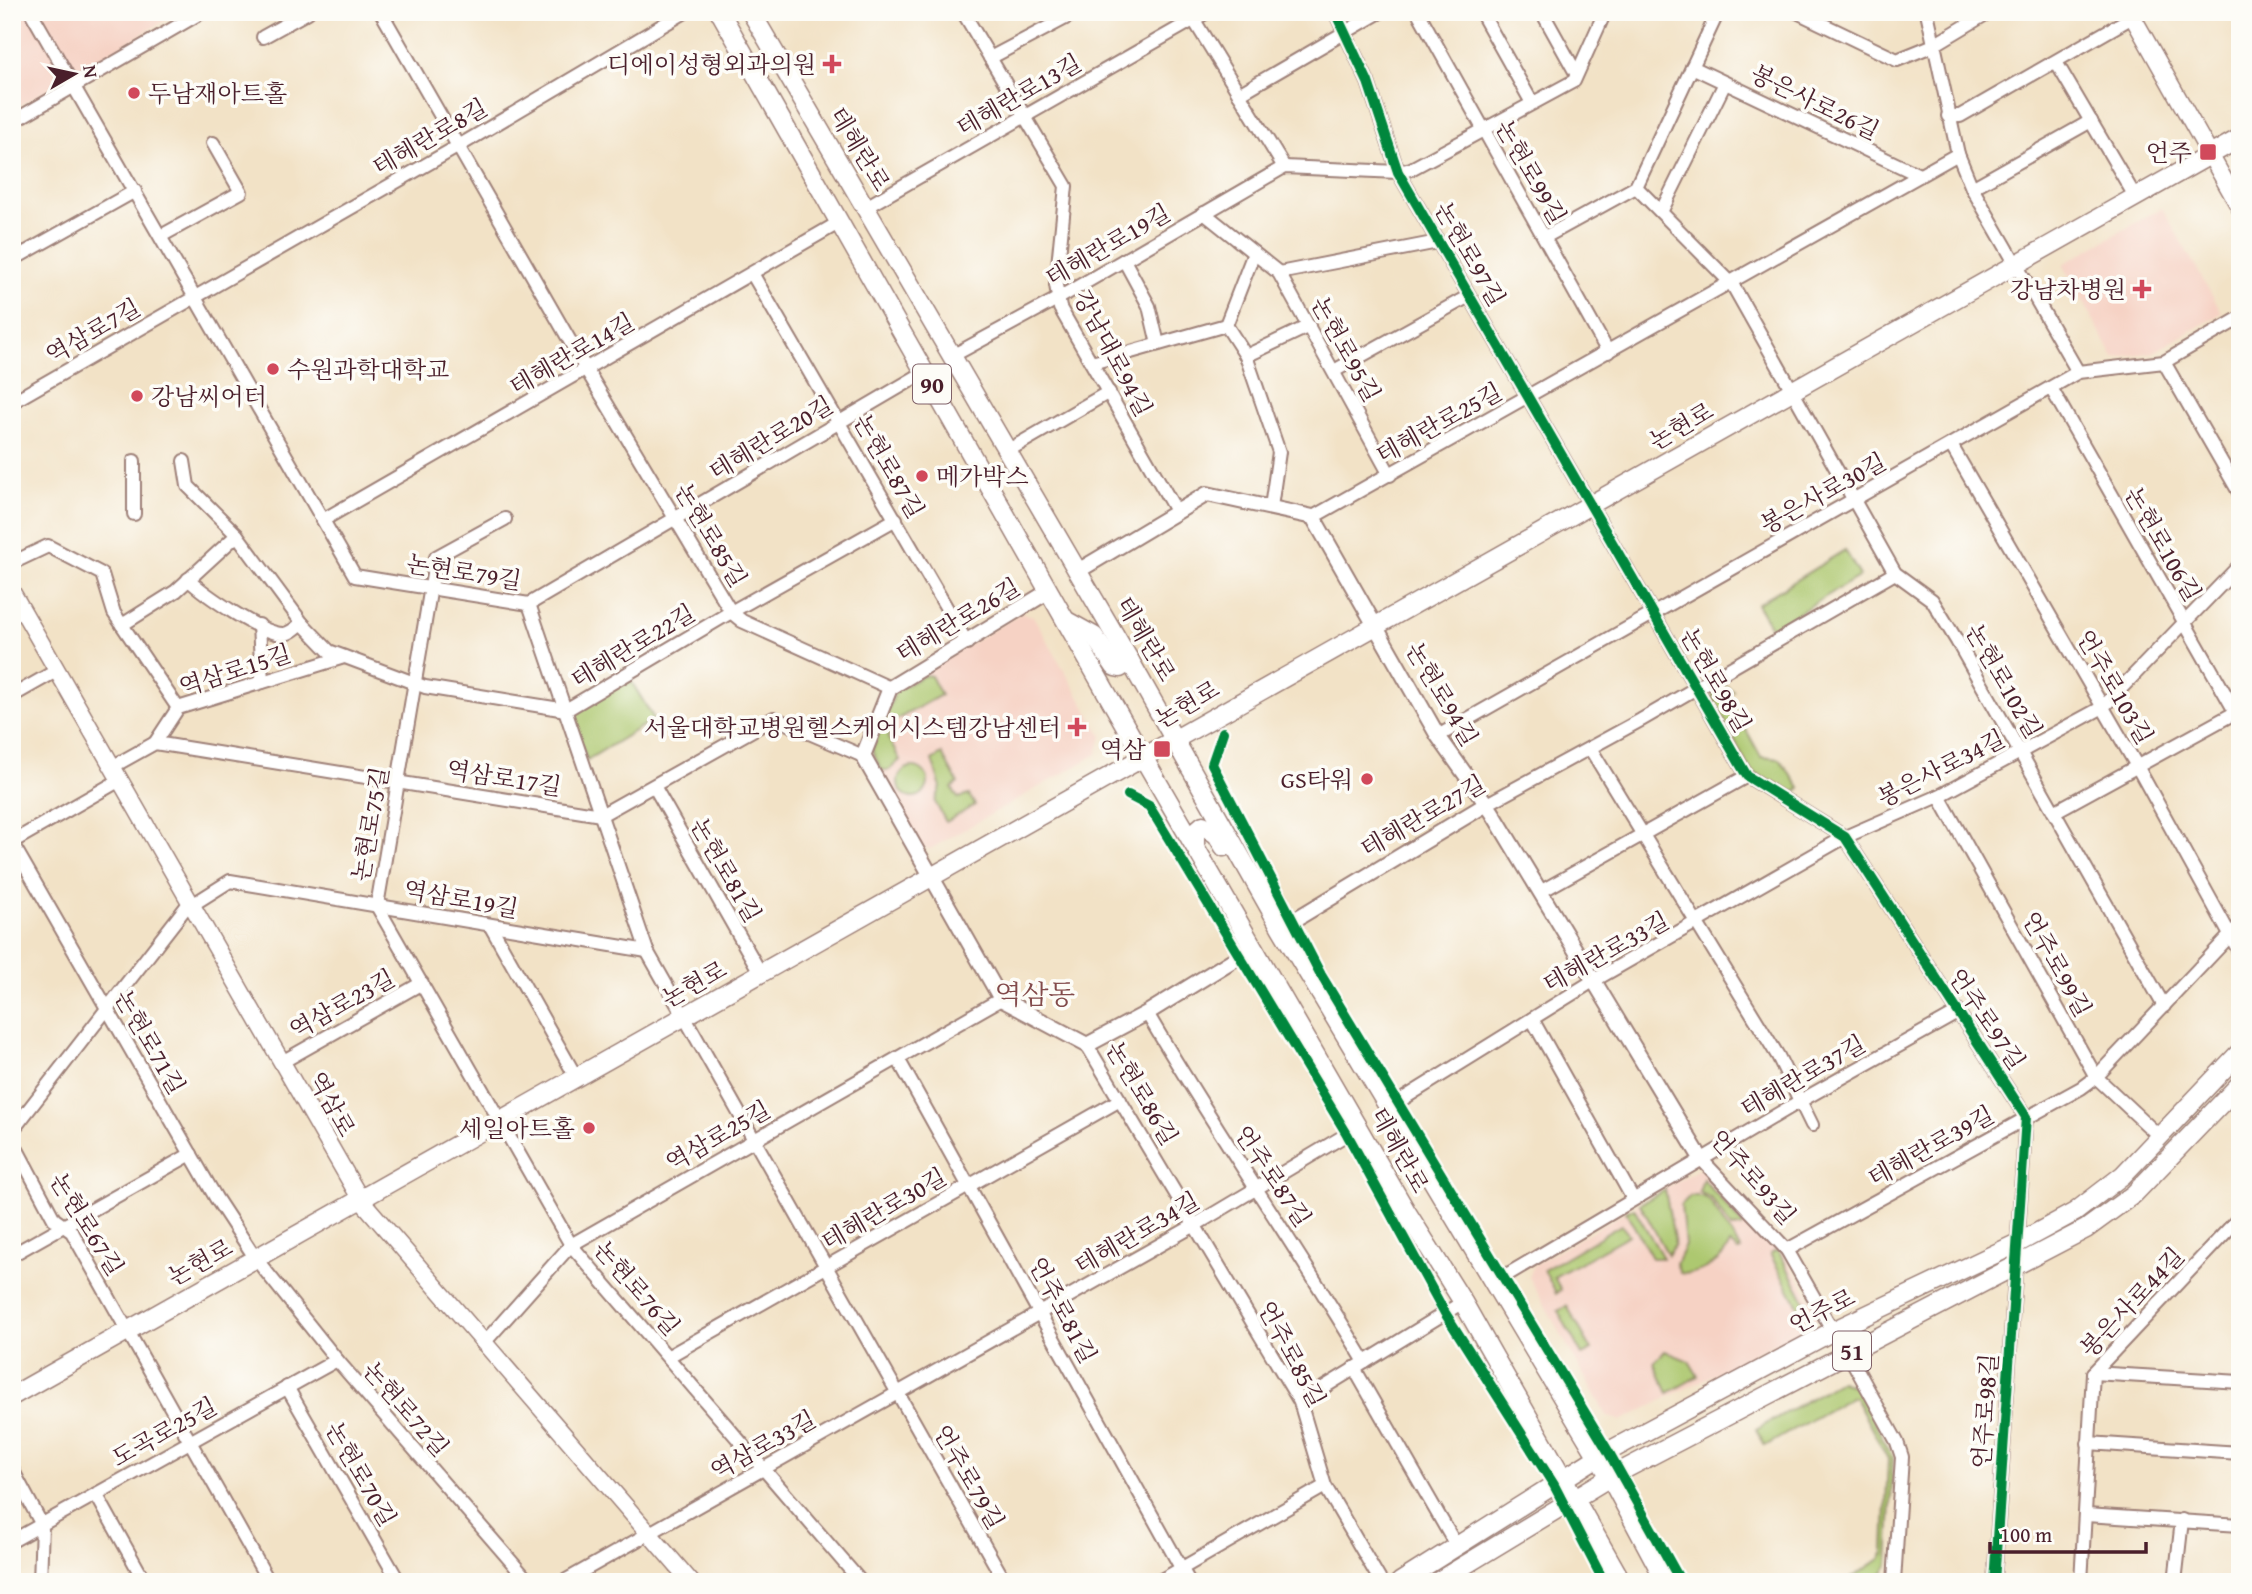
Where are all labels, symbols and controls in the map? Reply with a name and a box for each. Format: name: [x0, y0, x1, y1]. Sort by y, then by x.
north arrow: [38, 38, 108, 108]
street label: 테헤란로13길: [950, 45, 1088, 145]
place label: 디에이성형외과의원: [607, 47, 816, 82]
marker: 디에이성형외과의원: [822, 54, 842, 74]
street label: 봉은사로26길: [1745, 56, 1885, 148]
text: N: [76, 63, 106, 80]
place label: 두남재아트홀: [148, 76, 287, 111]
marker: 두남재아트홀: [126, 85, 142, 101]
street label: 테헤란로8길: [366, 90, 494, 184]
street label: 테헤란로: [821, 100, 899, 198]
street label: 논현로99길: [1487, 113, 1575, 231]
place label: 언주: [2146, 135, 2192, 170]
marker: 언주: [2198, 142, 2218, 162]
street label: 테헤란로19길: [1039, 195, 1177, 295]
street label: 논현로97길: [1426, 195, 1514, 313]
place label: 강남차병원: [2010, 272, 2126, 307]
marker: 강남차병원: [2132, 279, 2152, 299]
street label: 강남대로94길: [1065, 283, 1161, 423]
street label: 역삼로7길: [39, 290, 147, 372]
street label: 논현로95길: [1303, 290, 1389, 408]
street label: 테헤란로14길: [503, 304, 641, 404]
place label: 수원과학대학교: [287, 352, 449, 387]
marker: 수원과학대학교: [265, 361, 281, 377]
road number: 90: [913, 364, 951, 404]
street label: 테헤란로25길: [1370, 374, 1508, 472]
place label: 강남씨어터: [151, 379, 267, 414]
street label: 테헤란로20길: [702, 387, 840, 489]
marker: 강남씨어터: [129, 388, 145, 404]
street label: 논현로: [1642, 393, 1720, 459]
street label: 논현로87길: [845, 407, 933, 525]
street label: 봉은사로30길: [1754, 444, 1892, 542]
place label: 메가박스: [936, 459, 1029, 494]
marker: 메가박스: [914, 468, 930, 484]
street label: 논현로85길: [666, 476, 756, 594]
street label: 논현로106길: [2116, 480, 2210, 608]
street label: 논현로79길: [404, 546, 524, 598]
street label: 테헤란로26길: [889, 569, 1027, 671]
street label: 테헤란로: [1108, 590, 1184, 688]
street label: 테헤란로22길: [564, 595, 702, 697]
street label: 논현로102길: [1957, 617, 2051, 745]
street label: 논현로98길: [1672, 621, 1760, 739]
street label: 언주로103길: [2068, 623, 2162, 751]
street label: 역삼로15길: [174, 635, 296, 705]
street label: 논현로94길: [1397, 635, 1487, 753]
street label: 논현로: [1148, 671, 1226, 737]
place label: 서울대학교병원헬스케어시스템강남센터: [644, 710, 1061, 745]
marker: 서울대학교병원헬스케어시스템강남센터: [1067, 717, 1087, 737]
street label: 봉은사로34길: [1871, 721, 2011, 815]
place label: 역삼: [1100, 732, 1147, 767]
marker: 역삼: [1152, 739, 1172, 759]
street label: 역삼로17길: [444, 752, 564, 804]
place label: GS타워: [1281, 762, 1353, 797]
street label: 논현로75길: [343, 764, 397, 884]
street label: 테헤란로27길: [1354, 766, 1492, 866]
marker: GS타워: [1359, 771, 1375, 787]
street label: 논현로81길: [682, 811, 770, 929]
street label: 역삼로19길: [401, 872, 521, 926]
street label: 테헤란로33길: [1537, 903, 1675, 1001]
street label: 언주로99길: [2014, 905, 2100, 1023]
street label: 논현로: [655, 952, 733, 1016]
street label: 역삼로23길: [283, 961, 401, 1047]
street label: 언주로97길: [1940, 961, 2034, 1077]
district label: 역삼동: [994, 973, 1076, 1014]
street label: 논현로71길: [106, 983, 194, 1101]
street label: 테헤란로37길: [1734, 1026, 1872, 1126]
street label: 논현로86길: [1097, 1034, 1187, 1152]
street label: 역삼로: [300, 1065, 364, 1143]
street label: 역삼로25길: [659, 1092, 777, 1180]
street label: 테헤란로39길: [1862, 1097, 2000, 1195]
street label: 테헤란로: [1362, 1101, 1438, 1199]
place label: 세일아트홀: [459, 1111, 575, 1146]
street label: 언주로87길: [1226, 1118, 1320, 1234]
marker: 세일아트홀: [581, 1120, 597, 1136]
street label: 언주로93길: [1702, 1122, 1804, 1232]
street label: 테헤란로30길: [815, 1159, 953, 1259]
street label: 논현로67길: [41, 1166, 133, 1282]
street label: 테헤란로34길: [1068, 1183, 1206, 1283]
street label: 논현로: [161, 1230, 239, 1294]
street label: 논현로76길: [586, 1233, 688, 1343]
street label: 봉은사로44길: [2072, 1239, 2192, 1365]
street label: 언주로81길: [1020, 1251, 1106, 1369]
street label: 언주로: [1783, 1280, 1861, 1342]
street label: 언주로85길: [1249, 1295, 1335, 1413]
road number: 51: [1833, 1332, 1871, 1370]
street label: 언주로98길: [1964, 1352, 2006, 1470]
street label: 논현로72길: [355, 1354, 457, 1464]
street label: 도곡로25길: [105, 1389, 223, 1475]
street label: 역삼로33길: [704, 1402, 822, 1488]
street label: 논현로70길: [317, 1415, 405, 1533]
street label: 언주로79길: [925, 1418, 1013, 1536]
scale bar: [1990, 1510, 2145, 1554]
text: 100 m: [2000, 1519, 2052, 1550]

